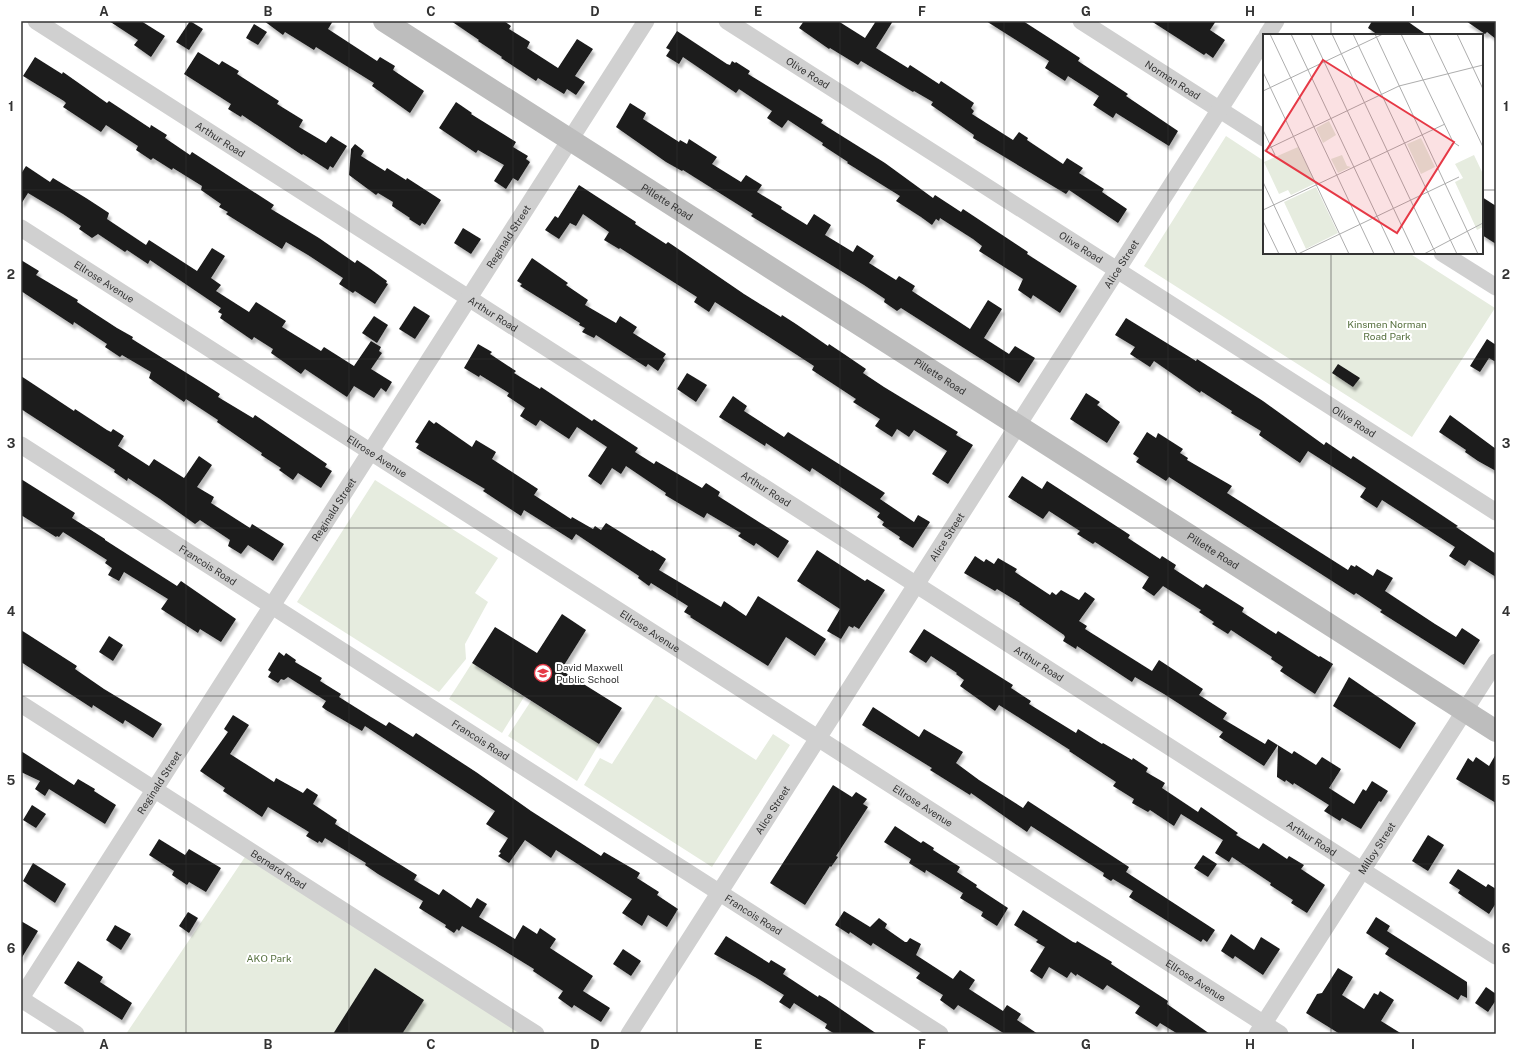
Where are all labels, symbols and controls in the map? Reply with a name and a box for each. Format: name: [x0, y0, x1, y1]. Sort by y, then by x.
text: A: [99, 4, 109, 19]
text: B: [264, 4, 273, 19]
text: C: [426, 4, 436, 19]
text: D: [590, 4, 600, 19]
text: E: [754, 4, 762, 19]
text: F: [918, 4, 926, 19]
text: G: [1081, 4, 1091, 19]
text: H: [1245, 4, 1255, 19]
text: I: [1411, 4, 1415, 19]
inset map: [1263, 34, 1483, 254]
street label: Olive Road: [784, 54, 832, 91]
street label: Norman Road: [1143, 58, 1203, 102]
text: 1: [8, 99, 14, 114]
text: 1: [1503, 99, 1509, 114]
street label: Arthur Road: [193, 119, 247, 159]
street label: Pillette Road: [639, 181, 695, 223]
street label: Reginald Street: [483, 203, 533, 270]
street label: Olive Road: [1057, 229, 1105, 265]
street label: Alice Street: [1101, 237, 1141, 290]
street label: Ellrose Avenue: [72, 258, 137, 305]
text: 2: [7, 267, 15, 282]
text: 2: [1502, 267, 1510, 282]
street label: Arthur Road: [466, 294, 520, 334]
park label: Kinsmen Norman Road Park: [1347, 318, 1427, 342]
street label: Pillette Road: [912, 355, 968, 397]
street label: Olive Road: [1330, 403, 1378, 440]
street label: Ellrose Avenue: [345, 432, 410, 480]
text: 3: [7, 436, 16, 451]
text: 3: [1502, 436, 1511, 451]
street label: Arthur Road: [739, 468, 793, 509]
street label: Reginald Street: [309, 475, 358, 543]
street label: Alice Street: [927, 510, 967, 563]
street label: Pillette Road: [1185, 530, 1241, 571]
street label: Francois Road: [177, 542, 239, 588]
text: 4: [7, 604, 16, 619]
text: 4: [1502, 604, 1511, 619]
street label: Ellrose Avenue: [618, 607, 683, 655]
street label: Arthur Road: [1012, 643, 1066, 684]
place label: David Maxwell Public School: [556, 661, 623, 685]
school or university icon: David Maxwell Public School: [533, 663, 553, 683]
street label: Francois Road: [450, 717, 512, 762]
street label: Reginald Street: [134, 748, 184, 816]
text: 5: [7, 773, 16, 788]
text: 5: [1502, 773, 1511, 788]
street label: Ellrose Avenue: [891, 782, 956, 829]
street label: Alice Street: [752, 783, 792, 836]
street label: Arthur Road: [1285, 818, 1339, 858]
street label: Milloy Street: [1355, 820, 1398, 876]
street label: Bernard Road: [249, 847, 309, 891]
street label: Francois Road: [723, 892, 784, 937]
text: 6: [7, 941, 16, 956]
text: 6: [1502, 941, 1511, 956]
park label: AKO Park: [246, 952, 292, 964]
street label: Ellrose Avenue: [1164, 957, 1228, 1004]
text: A: [99, 1037, 109, 1052]
text: B: [264, 1037, 273, 1052]
text: C: [426, 1037, 436, 1052]
text: D: [590, 1037, 600, 1052]
text: E: [754, 1037, 762, 1052]
text: F: [918, 1037, 926, 1052]
text: G: [1081, 1037, 1091, 1052]
text: H: [1245, 1037, 1255, 1052]
text: I: [1411, 1037, 1415, 1052]

